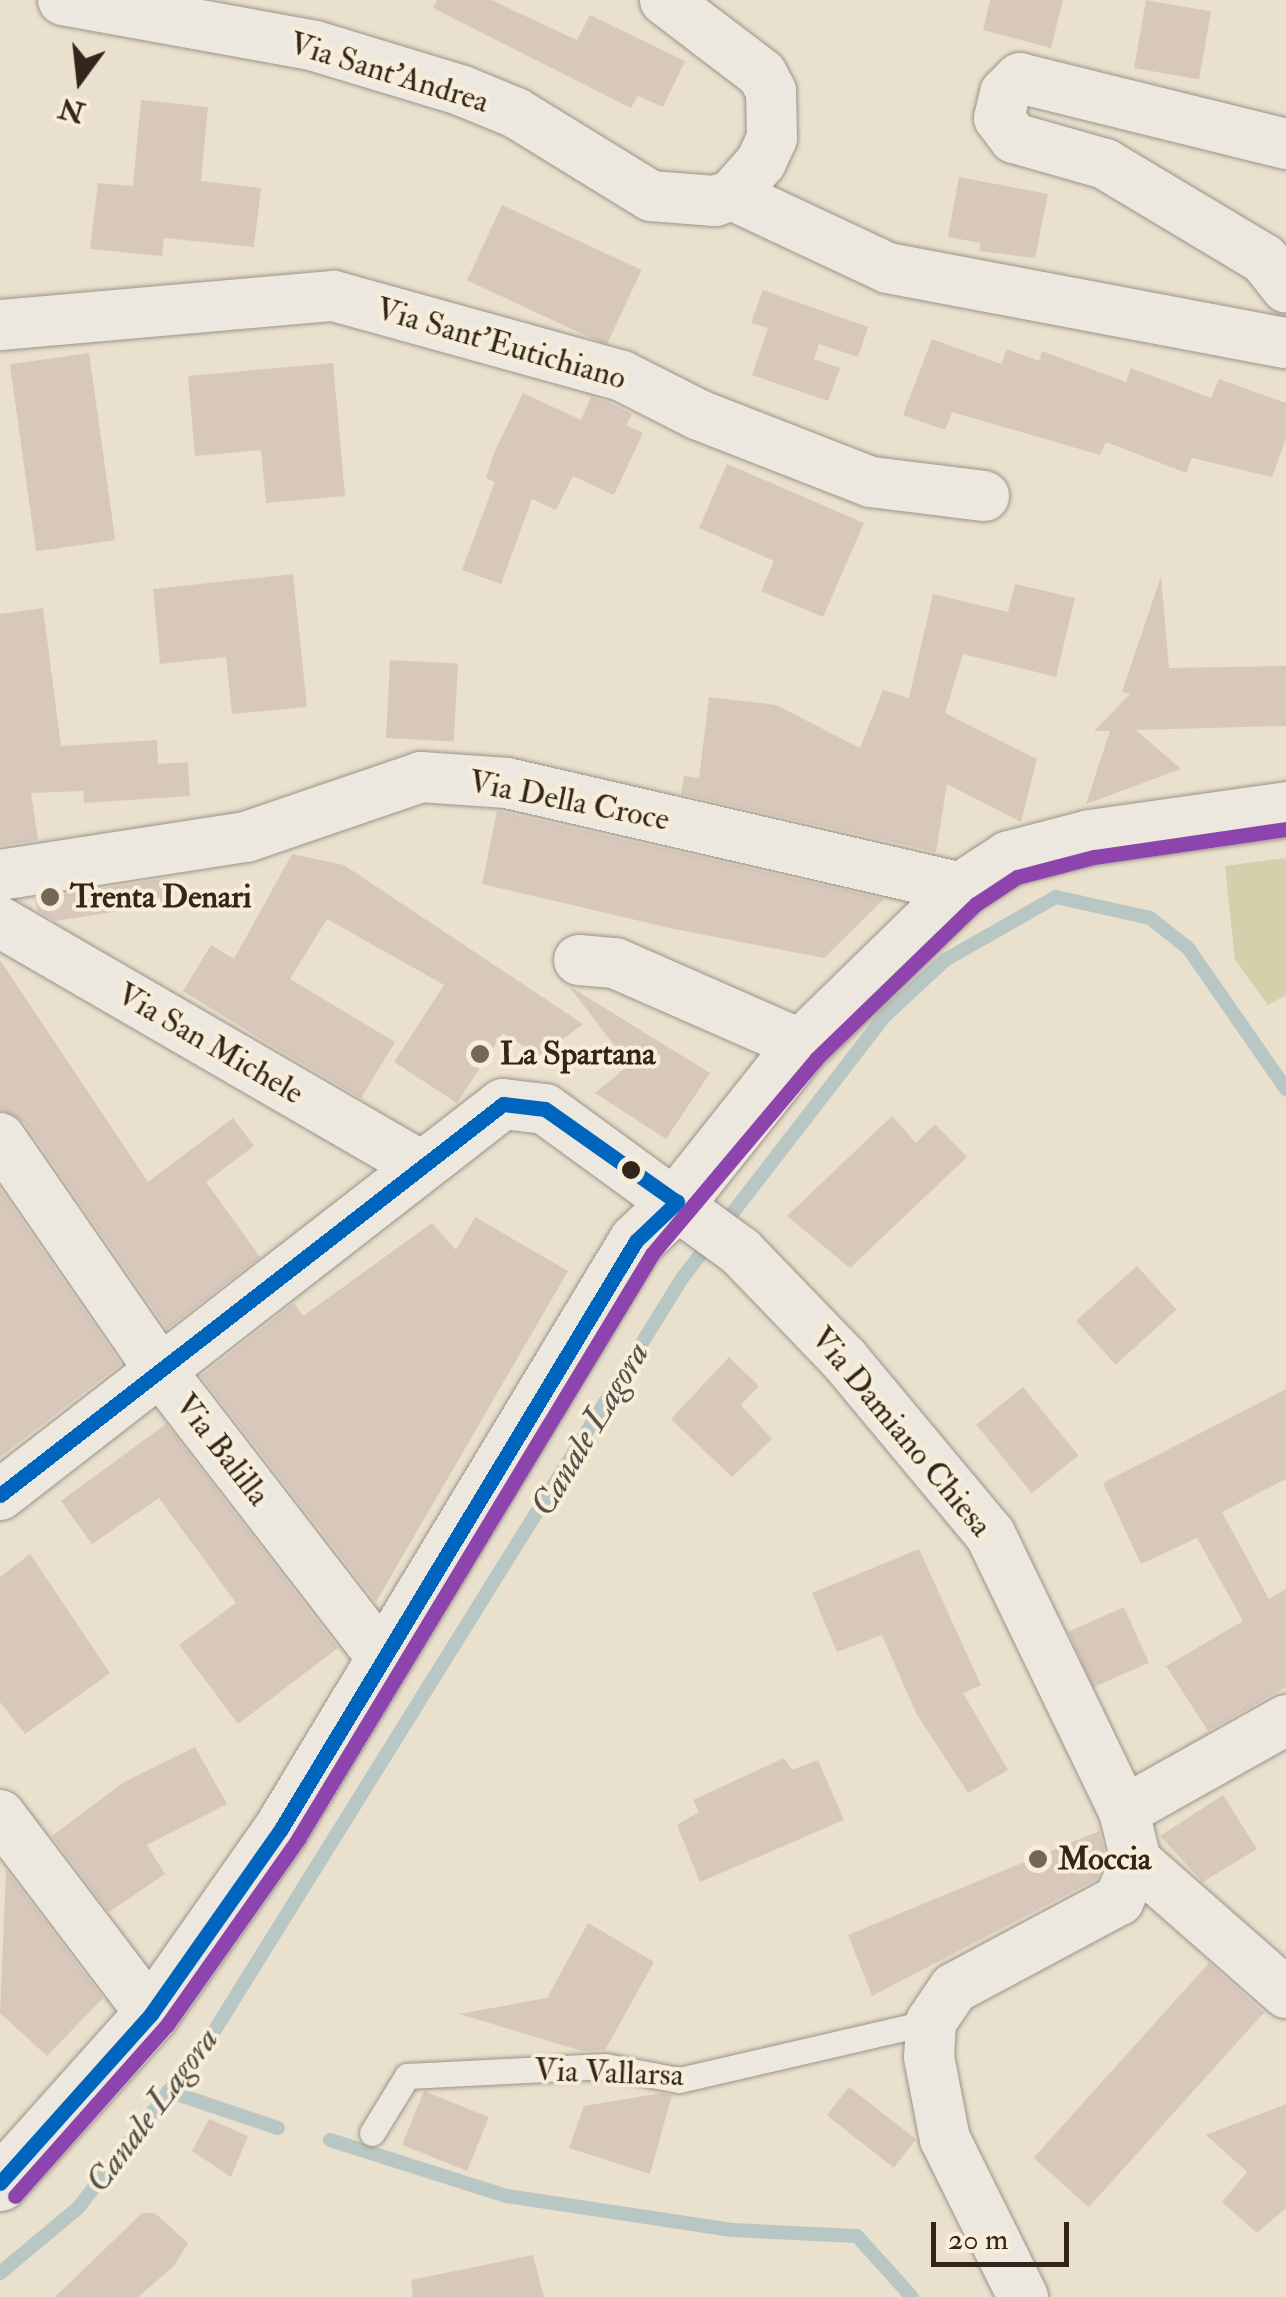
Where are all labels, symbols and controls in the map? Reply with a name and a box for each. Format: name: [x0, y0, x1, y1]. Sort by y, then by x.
street label: Via Sant'Andrea: [285, 24, 493, 122]
north arrow: [30, 30, 130, 130]
text: N: [55, 89, 89, 130]
street label: Via Sant'Eutichiano: [372, 290, 630, 398]
street label: Via Della Croce: [466, 763, 672, 839]
place label: Trenta Denari: [70, 878, 252, 916]
marker: Trenta Denari: [39, 886, 61, 908]
street label: Via San Michele: [110, 975, 310, 1113]
place label: La Spartana: [500, 1035, 655, 1073]
marker: La Spartana: [469, 1043, 491, 1065]
unlabelled marker: [621, 1160, 641, 1180]
street label: Via Damiano Chiesa: [802, 1320, 1000, 1544]
water label: Canale Lagora: [522, 1334, 658, 1524]
street label: Via Balilla: [166, 1386, 278, 1514]
place label: Moccia: [1058, 1840, 1151, 1878]
marker: Moccia: [1027, 1848, 1049, 1870]
water label: Canale Lagora: [76, 2019, 228, 2201]
street label: Via Vallarsa: [534, 2051, 684, 2095]
scale bar: [936, 2202, 1074, 2264]
text: 20 m: [948, 2221, 1008, 2258]

